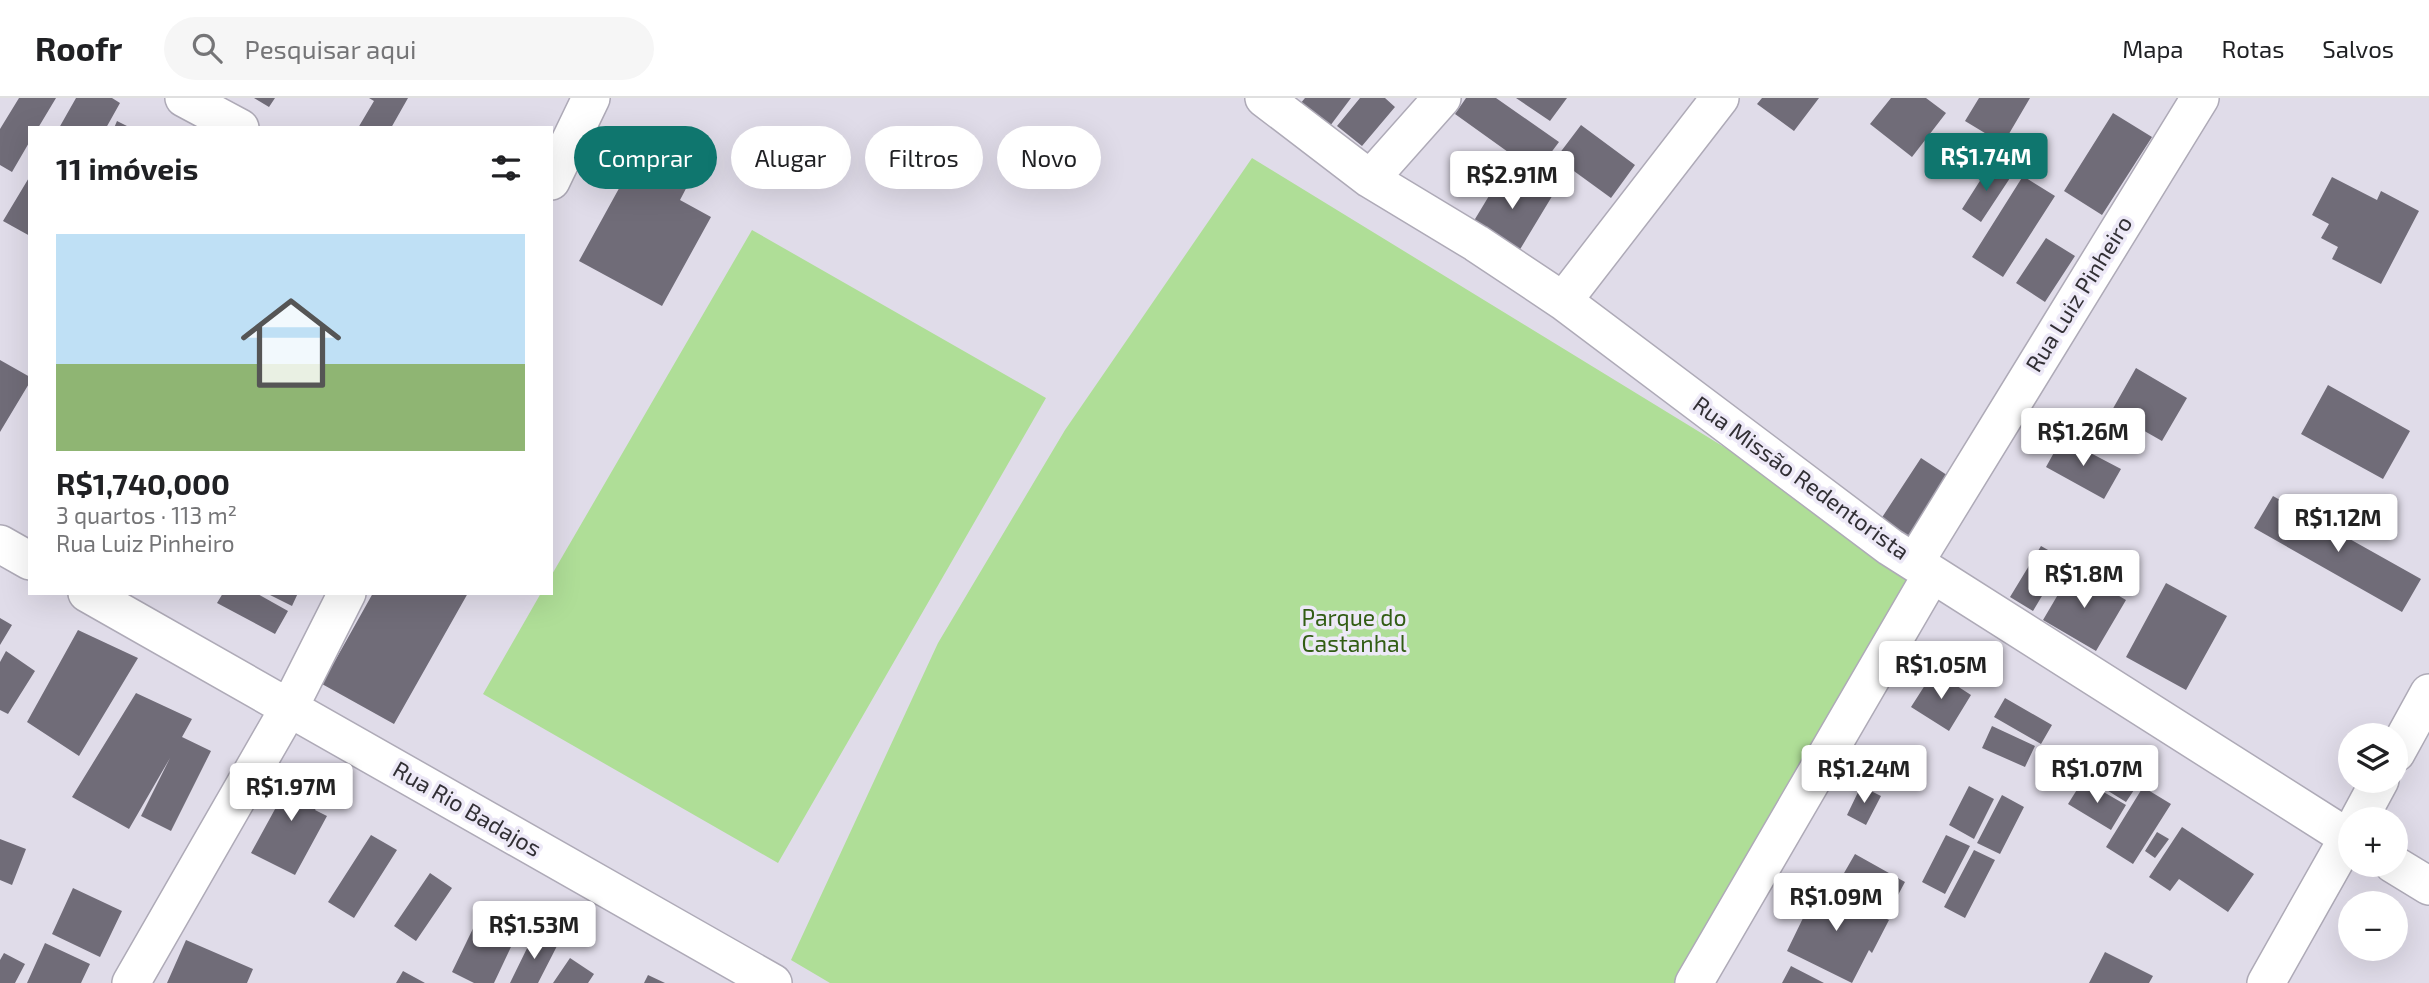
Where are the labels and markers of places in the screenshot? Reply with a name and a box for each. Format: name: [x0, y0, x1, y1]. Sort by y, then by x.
pin: R$1.74M: [1921, 134, 2051, 193]
pin: R$2.91M: [1447, 152, 1577, 211]
pin: R$1.26M: [2018, 408, 2148, 468]
pin: R$1.12M: [2273, 494, 2403, 554]
pin: R$1.8M: [2027, 550, 2141, 610]
pin: R$1.05M: [1876, 642, 2006, 701]
pin: R$1.24M: [1799, 746, 1929, 805]
pin: R$1.07M: [2032, 746, 2162, 805]
pin: R$1.97M: [226, 764, 356, 823]
pin: R$1.09M: [1771, 874, 1901, 933]
pin: R$1.53M: [469, 902, 599, 961]

